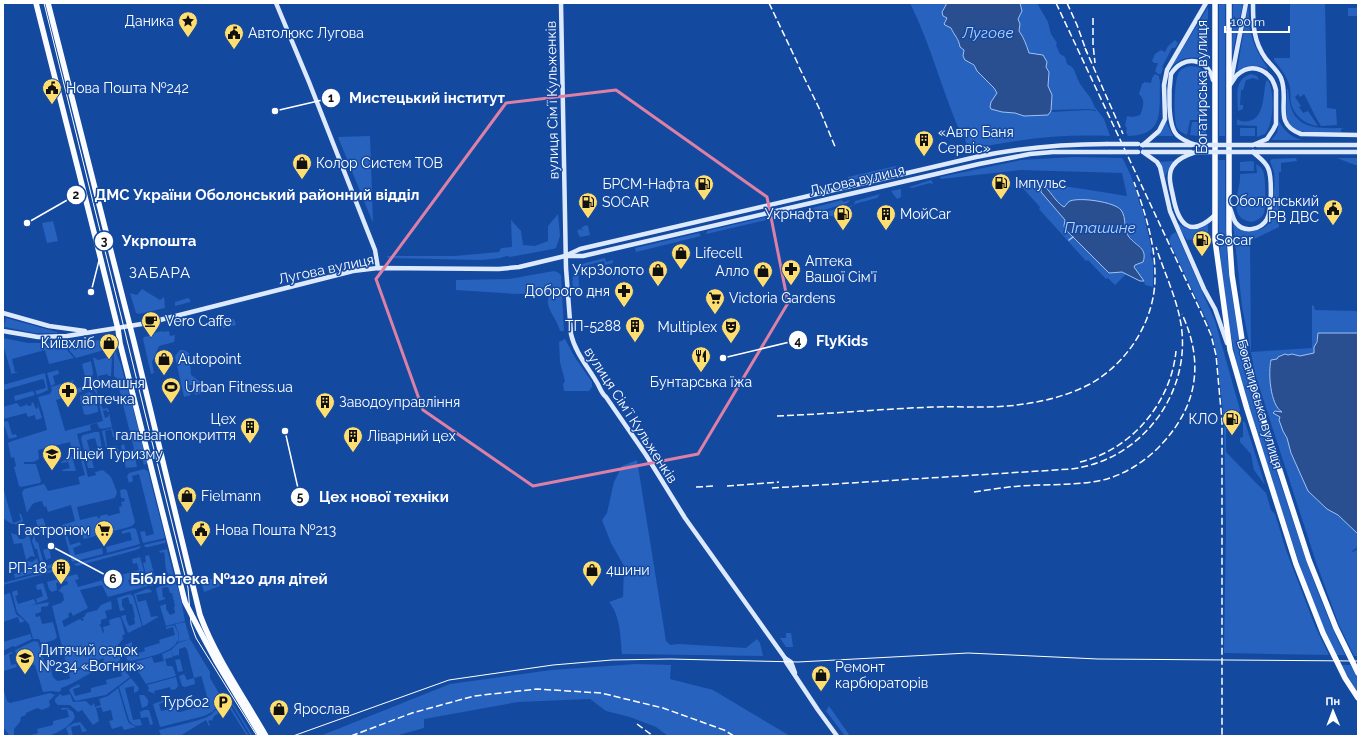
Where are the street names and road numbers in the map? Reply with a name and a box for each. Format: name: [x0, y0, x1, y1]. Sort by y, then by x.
street label: Богатирська вулиця: [1194, 20, 1210, 154]
street label: вулиця Сімʼї Кульженків: [543, 21, 561, 179]
street label: Лугова вулиця: [808, 161, 906, 199]
street label: Лугова вулиця: [277, 251, 375, 287]
street label: Богатирська вулиця: [1234, 337, 1286, 471]
street label: вулиця Сімʼї Кульженків: [581, 344, 681, 486]

